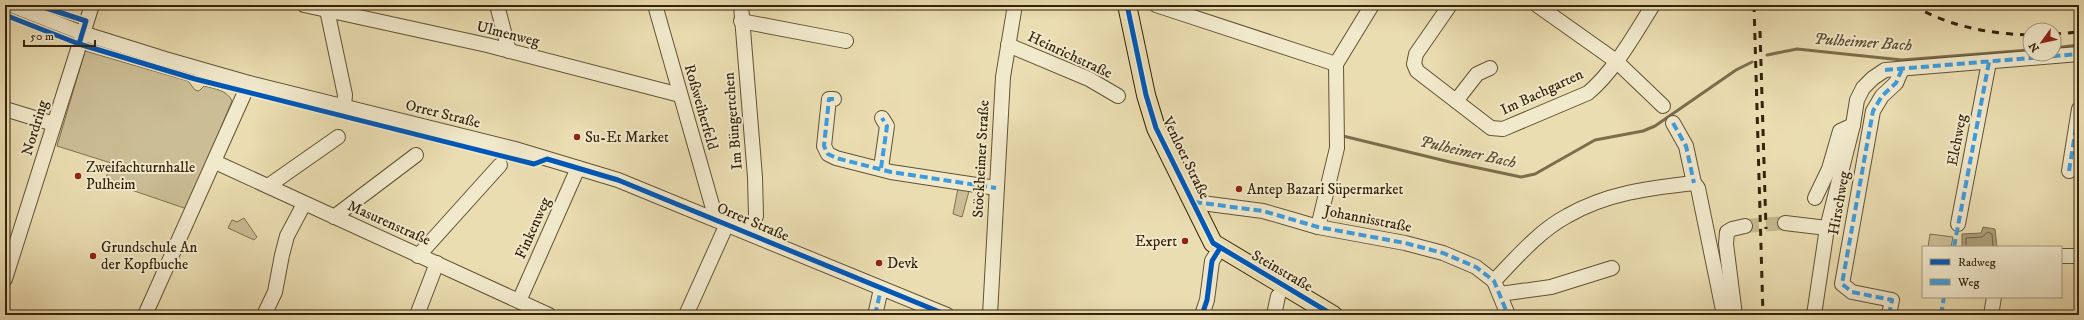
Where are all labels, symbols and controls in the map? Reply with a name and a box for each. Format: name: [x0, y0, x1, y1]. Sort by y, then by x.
street label: Ulmenweg: [474, 17, 542, 51]
scale bar: [24, 22, 95, 48]
north arrow: [2022, 22, 2062, 62]
street label: Heinrichstraße: [1025, 27, 1115, 83]
text: 50 m: [30, 29, 54, 44]
water label: Pulheimer Bach: [1813, 29, 1913, 55]
text: N: [2026, 39, 2043, 55]
street label: Roßweiherfeld: [680, 62, 722, 152]
street label: Im Bachgarten: [1498, 65, 1586, 119]
street label: Im Büngertchen: [719, 71, 747, 170]
street label: Orrer Straße: [403, 96, 483, 132]
street label: Nordring: [18, 97, 53, 158]
street label: Stöckheimer Straße: [968, 100, 994, 218]
street label: Elchweg: [1943, 112, 1971, 168]
street label: Venloer Straße: [1157, 113, 1214, 202]
place label: Su-Et Market: [585, 128, 669, 147]
water label: Pulheimer Bach: [1418, 131, 1518, 173]
marker: Su-Et Market: [572, 132, 582, 142]
place label: Zweifachturnhalle Pulheim: [86, 158, 195, 194]
street label: Hirschweg: [1824, 169, 1854, 236]
marker: Zweifachturnhalle Pulheim: [73, 171, 83, 181]
place label: Antep Bazari Süpermarket: [1247, 180, 1404, 199]
marker: Antep Bazari Süpermarket: [1234, 184, 1244, 194]
street label: Finkenweg: [511, 194, 555, 262]
street label: Masurenstraße: [344, 196, 434, 250]
street label: Orrer Straße: [714, 198, 792, 246]
street label: Johannisstraße: [1321, 201, 1413, 237]
place label: Expert: [1135, 232, 1177, 251]
marker: Expert: [1180, 236, 1190, 246]
place label: Grundschule An der Kopfbuche: [101, 238, 198, 274]
street label: Steinstraße: [1248, 246, 1316, 296]
legend: [1922, 246, 2062, 298]
marker: Grundschule An der Kopfbuche: [88, 251, 98, 261]
place label: Devk: [887, 254, 919, 273]
text: Radweg: [1958, 255, 1996, 270]
marker: Devk: [874, 258, 884, 268]
text: Weg: [1957, 275, 1979, 290]

